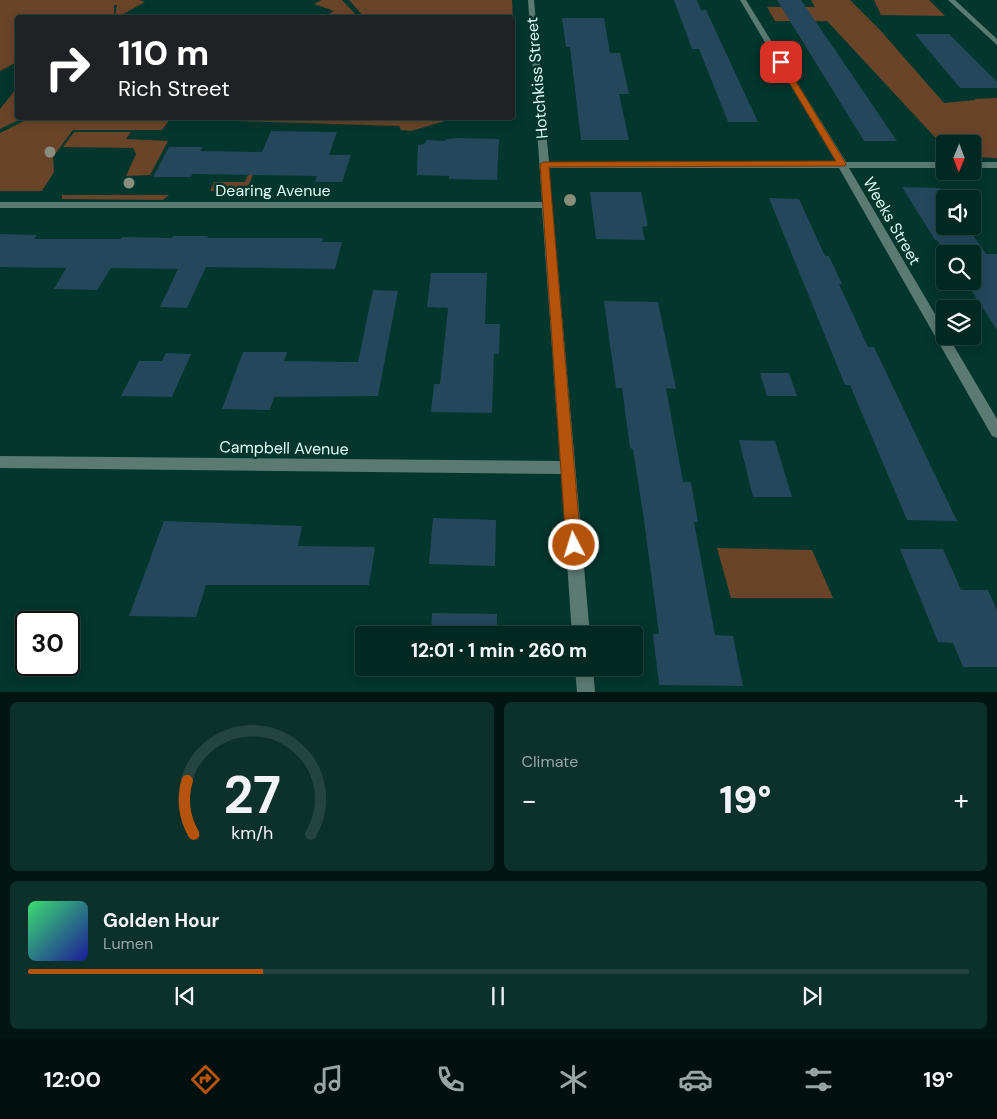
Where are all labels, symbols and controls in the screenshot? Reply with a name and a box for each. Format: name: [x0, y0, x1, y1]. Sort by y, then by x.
street label: Hotchkiss Street: [521, 16, 553, 140]
text: 110 m: [118, 30, 209, 76]
icon: right: [35, 35, 100, 100]
pin: [760, 41, 802, 83]
icon: arrive: [767, 48, 795, 76]
text: Rich Street: [118, 74, 230, 103]
north arrow: [936, 135, 981, 180]
map controls: [936, 135, 981, 345]
street label: Weeks Street: [858, 173, 926, 269]
street label: Dearing Avenue: [215, 180, 331, 201]
button: sound: [936, 190, 981, 235]
button: search: [936, 245, 981, 290]
button: layers: [936, 300, 981, 345]
street label: Campbell Avenue: [219, 436, 349, 460]
position arrow: [547, 518, 599, 570]
speed limit sign: 30: [15, 611, 80, 676]
text: 12:01 · 1 min · 260 m: [411, 638, 587, 663]
text: Climate: [522, 751, 578, 772]
text: 27: [223, 761, 281, 829]
text: 19°: [719, 775, 771, 825]
text: −: [522, 782, 537, 819]
text: +: [954, 782, 969, 819]
text: km/h: [231, 821, 273, 845]
text: Golden Hour: [103, 908, 219, 933]
text: Lumen: [103, 933, 153, 954]
icon: previous: [171, 982, 199, 1010]
icon: pause: [484, 982, 512, 1010]
icon: next: [798, 982, 826, 1010]
icon: directions: [188, 1062, 223, 1097]
icon: music: [311, 1062, 346, 1097]
icon: phone: [433, 1062, 468, 1097]
icon: climate: [556, 1062, 591, 1097]
icon: car: [678, 1062, 713, 1097]
icon: filters: [801, 1062, 836, 1097]
text: 12:00: [44, 1065, 101, 1094]
text: 19°: [923, 1065, 953, 1094]

